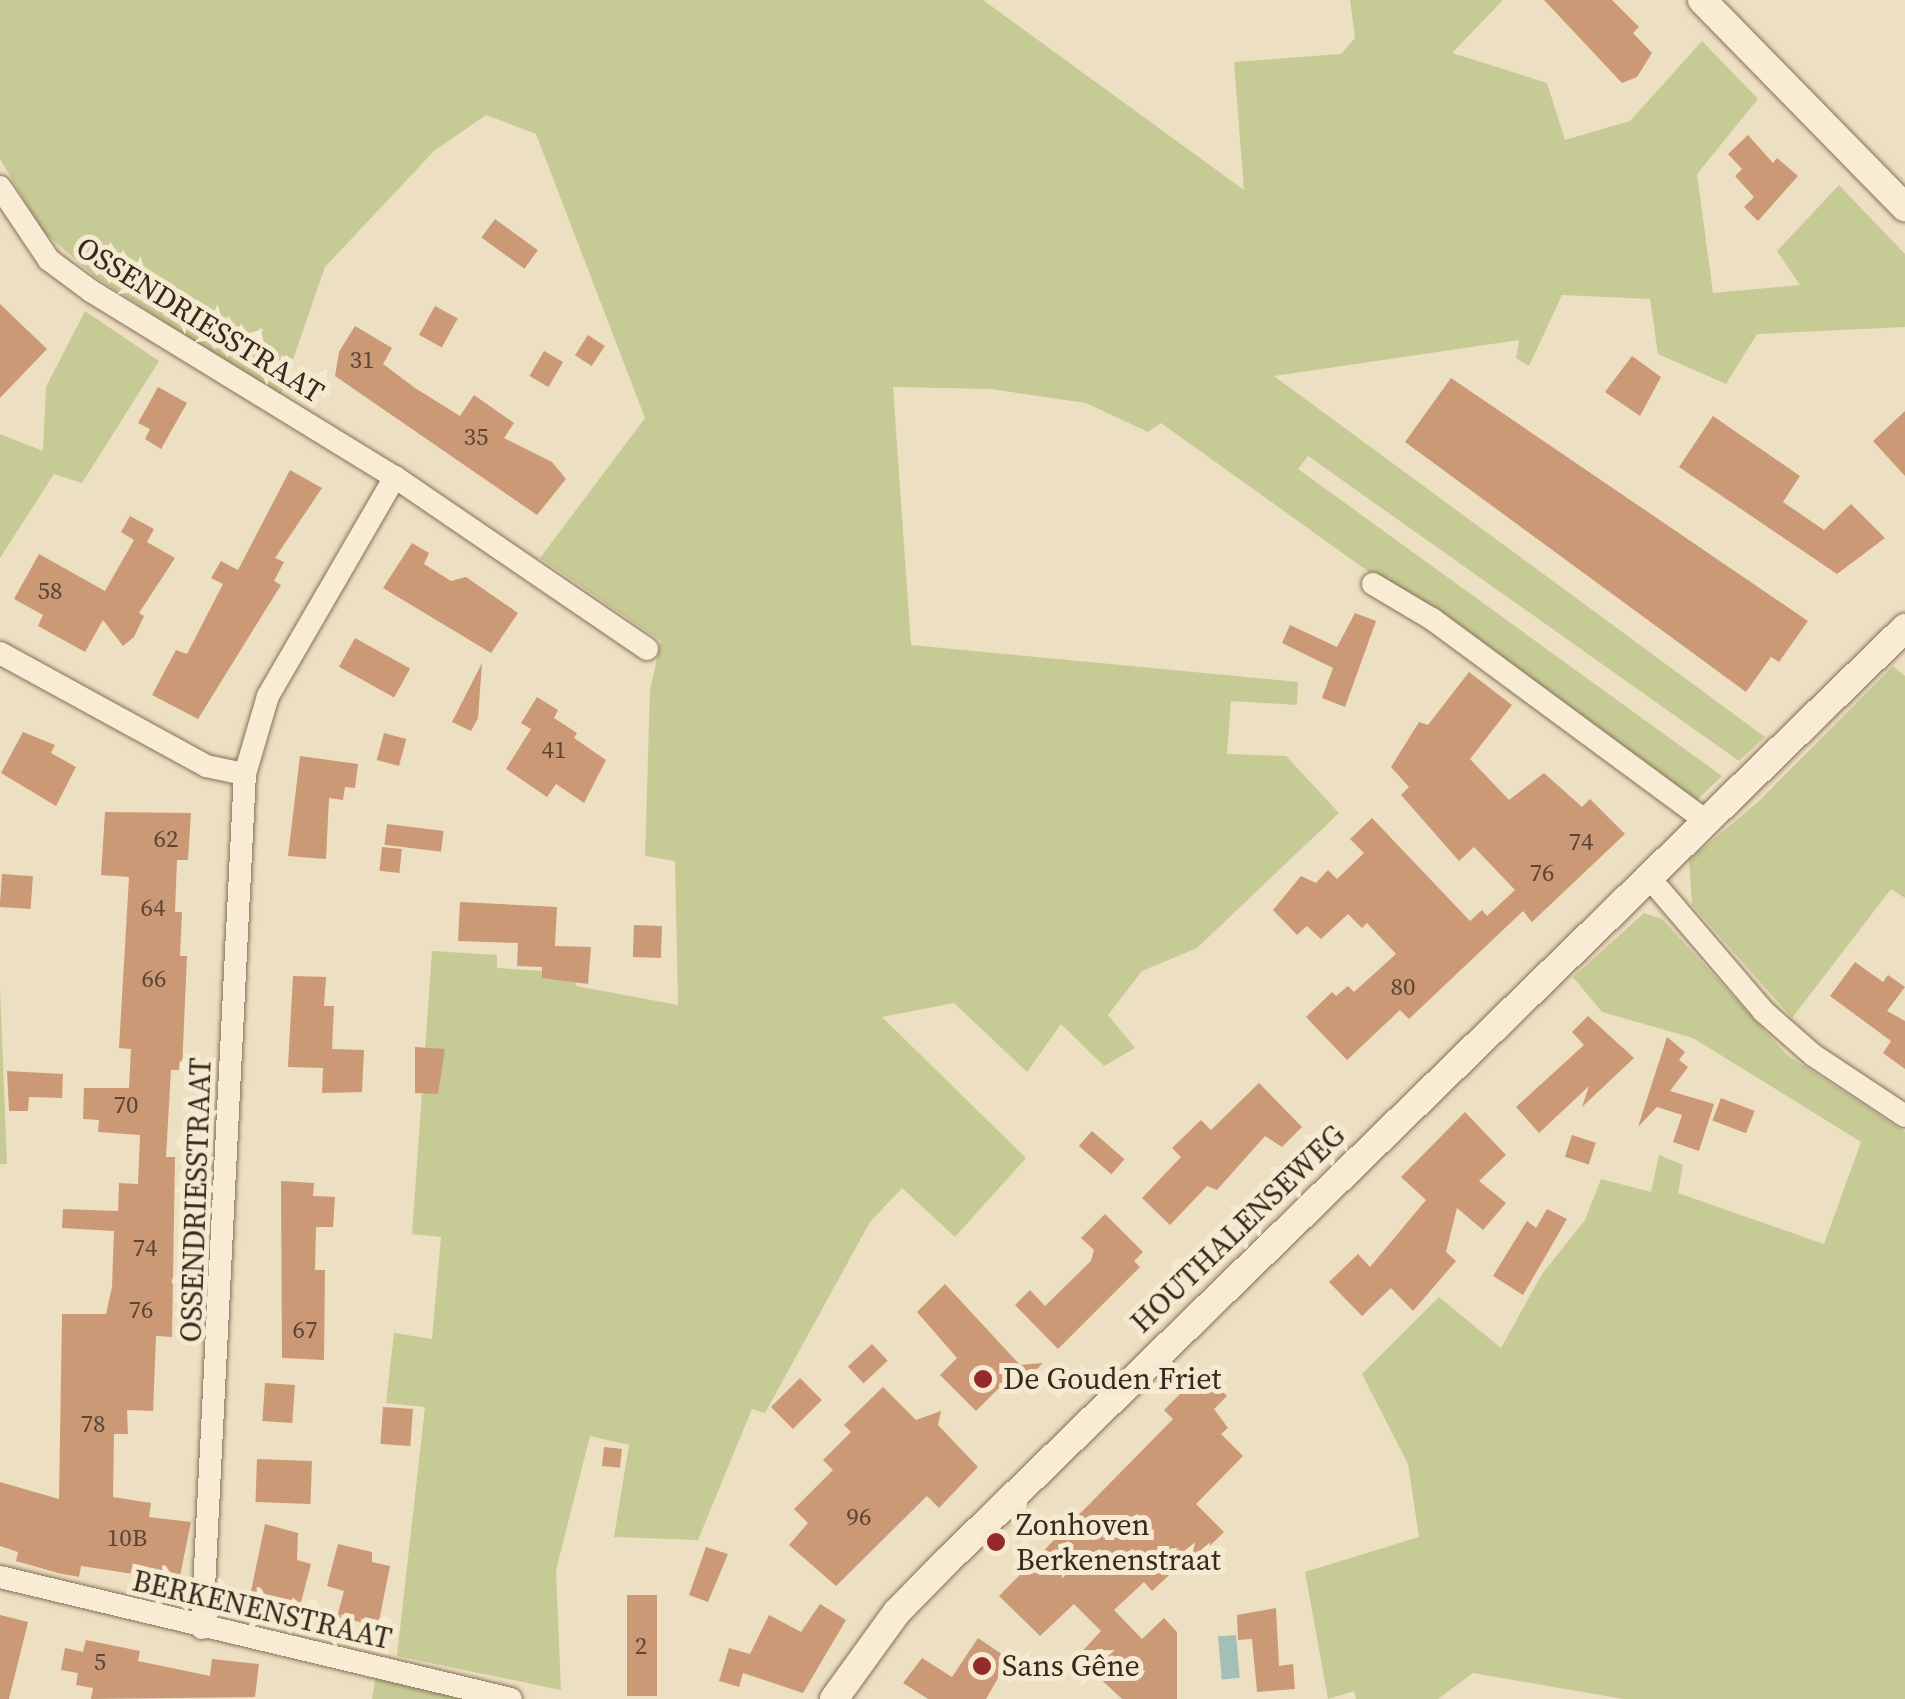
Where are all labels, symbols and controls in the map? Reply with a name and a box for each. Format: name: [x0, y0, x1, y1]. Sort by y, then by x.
street label: OSSENDRIESSTRAAT: [70, 229, 330, 411]
house number: 31: [350, 344, 374, 374]
house number: 35: [464, 421, 488, 451]
house number: 58: [38, 575, 62, 605]
house number: 41: [542, 734, 566, 764]
house number: 62: [154, 823, 178, 853]
house number: 74: [1569, 826, 1593, 856]
house number: 76: [1530, 857, 1554, 887]
house number: 64: [141, 892, 165, 922]
house number: 66: [142, 963, 166, 993]
house number: 80: [1391, 971, 1415, 1001]
street label: OSSENDRIESSTRAAT: [173, 1057, 219, 1343]
house number: 70: [114, 1089, 138, 1119]
street label: HOUTHALENSEWEG: [1123, 1118, 1353, 1340]
house number: 74: [133, 1232, 157, 1262]
house number: 76: [129, 1294, 153, 1324]
house number: 67: [293, 1314, 317, 1344]
place label: De Gouden Friet: [1003, 1361, 1221, 1397]
marker: De Gouden Friet: [972, 1368, 994, 1390]
house number: 78: [81, 1408, 105, 1438]
house number: 96: [847, 1501, 871, 1531]
place label: Zonhoven Berkenenstraat: [1016, 1507, 1221, 1578]
house number: 10B: [107, 1522, 147, 1552]
marker: Zonhoven Berkenenstraat: [985, 1531, 1007, 1553]
street label: BERKENENSTRAAT: [129, 1563, 395, 1657]
house number: 2: [635, 1630, 647, 1660]
house number: 5: [94, 1646, 106, 1676]
place label: Sans Gêne: [1002, 1648, 1140, 1684]
marker: Sans Gêne: [971, 1655, 993, 1677]

